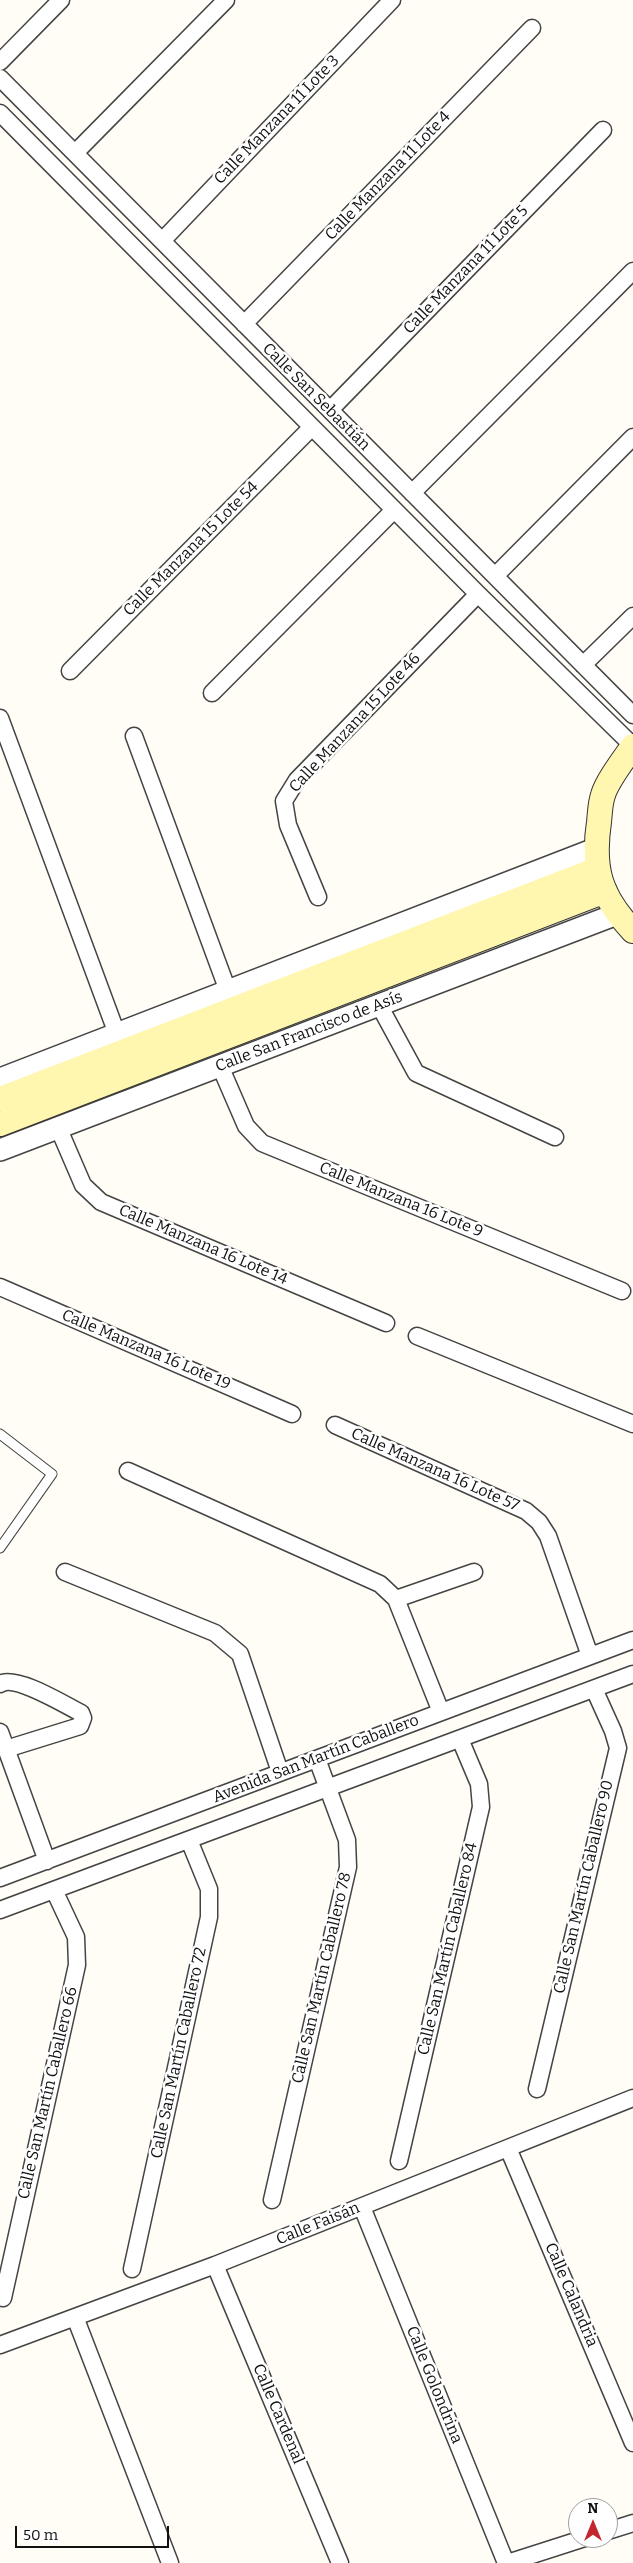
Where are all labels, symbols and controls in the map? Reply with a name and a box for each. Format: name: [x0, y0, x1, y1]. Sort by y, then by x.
street label: Calle Manzana 11 Lote 3: [210, 51, 344, 189]
street label: Calle Manzana 11 Lote 4: [321, 107, 455, 245]
street label: Calle Manzana 11 Lote 5: [400, 202, 532, 338]
street label: Calle San Sebastián: [258, 339, 374, 455]
street label: Calle Manzana 15 Lote 54: [120, 478, 262, 620]
street label: Calle Manzana 15 Lote 46: [285, 649, 425, 797]
street label: Calle San Francisco de Asís: [213, 987, 405, 1077]
street label: Calle Manzana 16 Lote 9: [316, 1158, 486, 1242]
street label: Calle Manzana 16 Lote 14: [116, 1201, 290, 1289]
street label: Calle Manzana 16 Lote 19: [59, 1306, 233, 1394]
street label: Calle Manzana 16 Lote 57: [348, 1424, 522, 1516]
street label: Avenida San Martín Caballero: [210, 1711, 422, 1807]
street label: Calle San Martín Caballero 90: [550, 1778, 618, 1996]
street label: Calle San Martín Caballero 84: [414, 1841, 482, 2057]
street label: Calle San Martín Caballero 78: [288, 1871, 356, 2085]
street label: Calle San Martín Caballero 72: [147, 1946, 211, 2160]
street label: Calle San Martín Caballero 66: [14, 1985, 82, 2201]
street label: Calle Faisán: [273, 2199, 363, 2249]
street label: Calle Calandria: [540, 2240, 602, 2350]
street label: Calle Golondrina: [402, 2324, 466, 2446]
street label: Calle Cardenal: [248, 2361, 308, 2467]
north arrow: [568, 2498, 618, 2548]
text: N: [588, 2500, 598, 2517]
scale bar: [18, 2516, 171, 2548]
text: 50 m: [23, 2526, 58, 2544]

